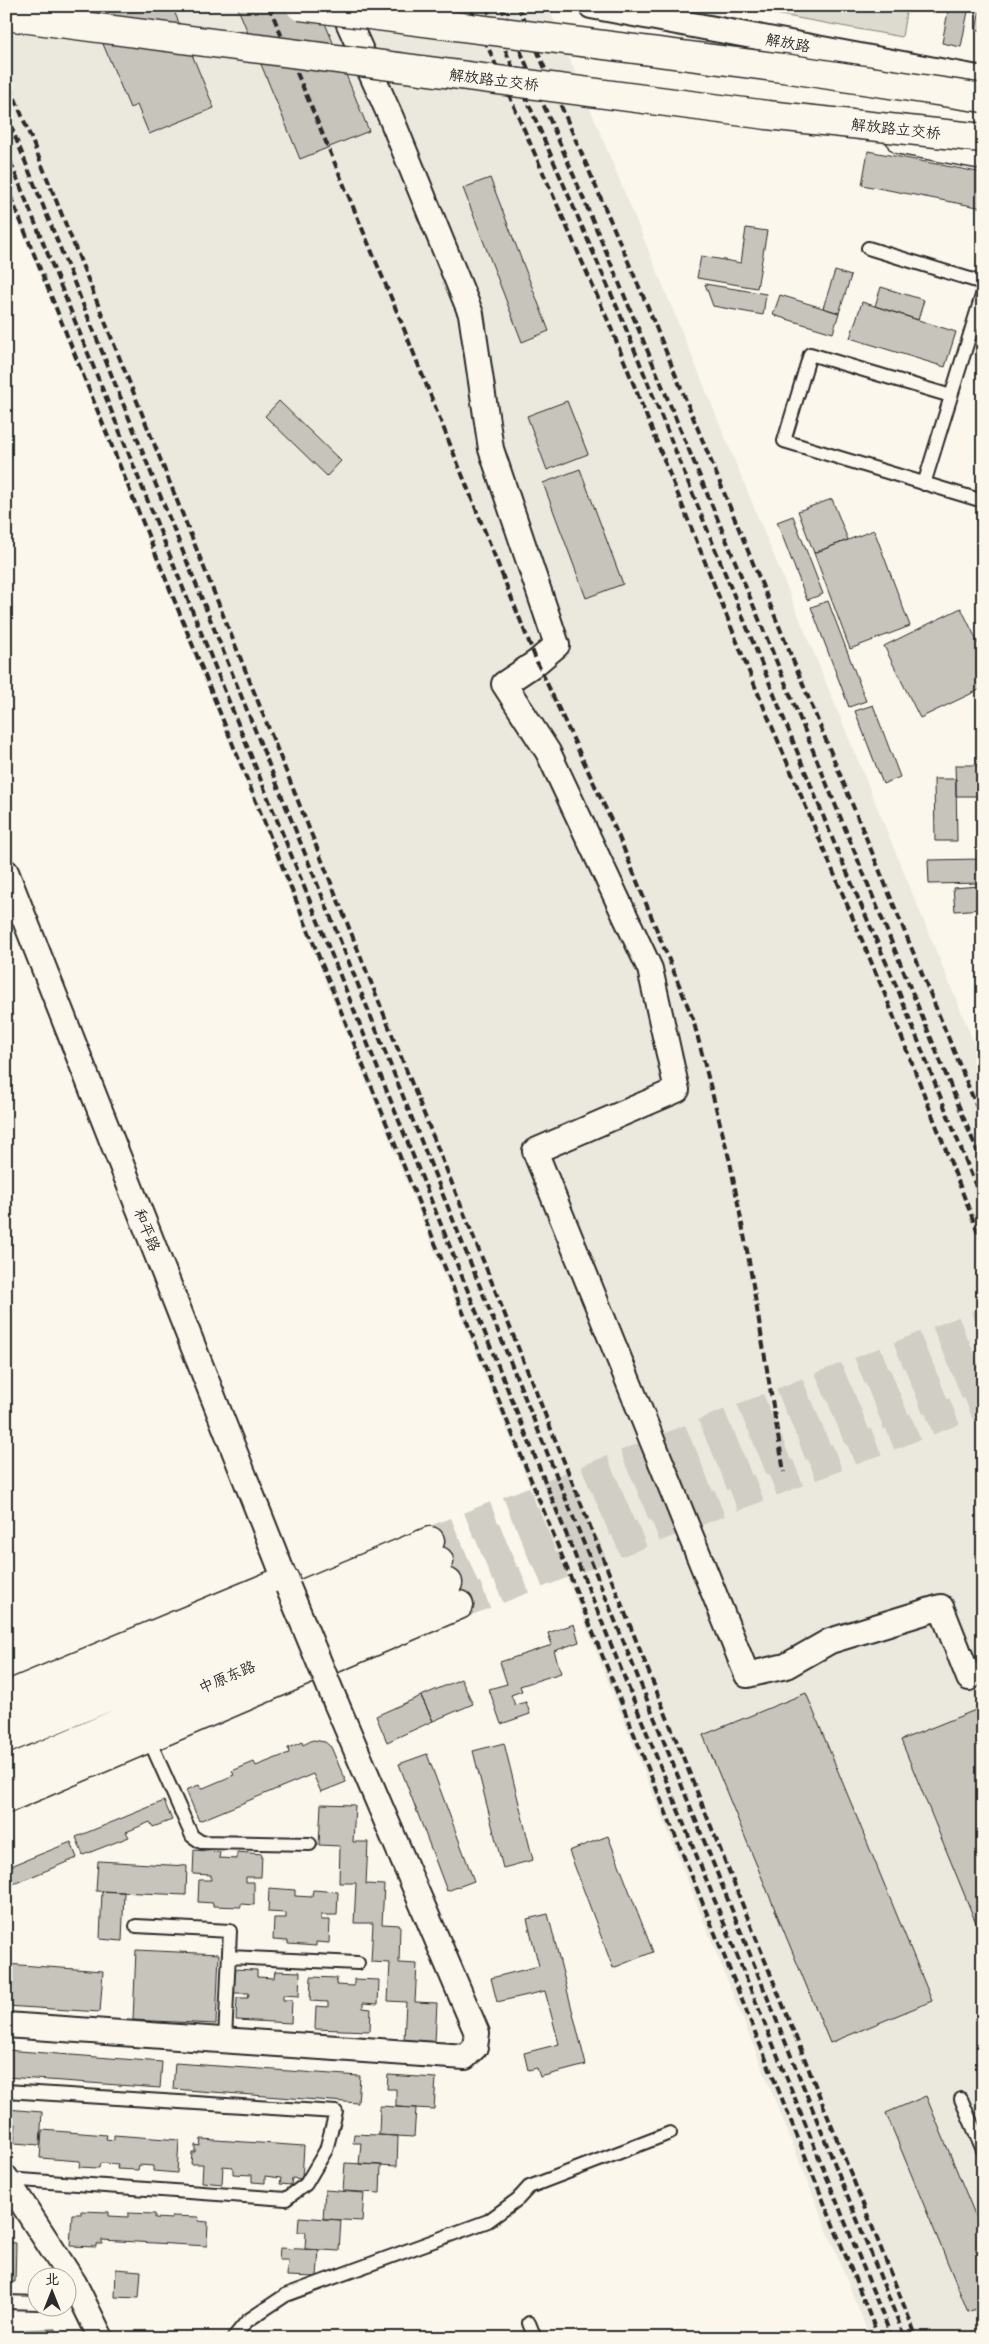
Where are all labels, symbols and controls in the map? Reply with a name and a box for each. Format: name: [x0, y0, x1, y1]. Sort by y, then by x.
street label: 解放路: [764, 28, 812, 56]
street label: 解放路立交桥: [448, 64, 540, 94]
street label: 解放路立交桥: [850, 113, 942, 143]
street label: 和平路: [130, 1205, 166, 1254]
street label: 中原东路: [195, 1655, 258, 1697]
north arrow: [28, 2266, 78, 2316]
text: 北: [45, 2269, 59, 2288]

